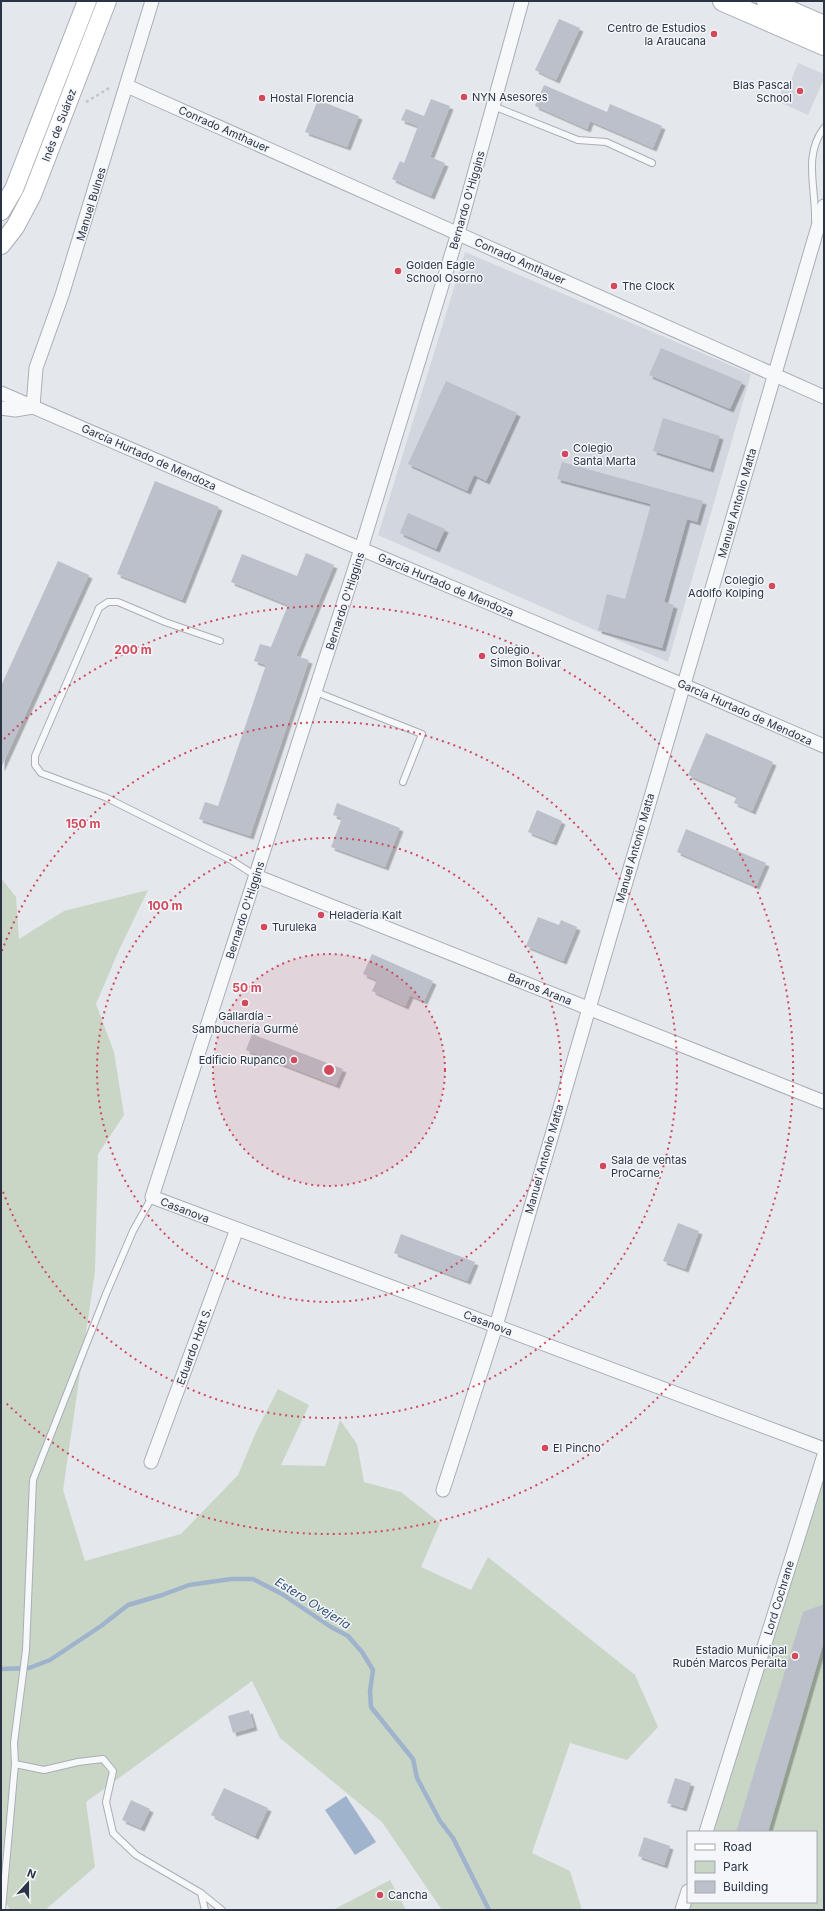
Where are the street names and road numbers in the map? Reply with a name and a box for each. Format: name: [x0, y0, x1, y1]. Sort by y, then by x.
street label: Inés de Suárez: [39, 87, 79, 163]
street label: Conrado Amthauer: [176, 103, 272, 155]
street label: Bernardo O'Higgins: [446, 149, 488, 251]
street label: Manuel Bulnes: [73, 165, 109, 243]
street label: Conrado Amthauer: [472, 235, 568, 287]
street label: García Hurtado de Mendoza: [79, 421, 219, 493]
street label: Manuel Antonio Matta: [715, 446, 759, 560]
street label: Bernardo O'Higgins: [323, 550, 367, 652]
street label: García Hurtado de Mendoza: [376, 550, 516, 620]
street label: García Hurtado de Mendoza: [675, 676, 815, 748]
street label: Manuel Antonio Matta: [613, 791, 657, 905]
street label: Bernardo O'Higgins: [223, 859, 267, 961]
street label: Barros Arana: [506, 970, 574, 1008]
street label: Manuel Antonio Matta: [522, 1102, 566, 1216]
street label: Casanova: [159, 1194, 211, 1226]
street label: Eduardo Hott S.: [173, 1305, 215, 1387]
street label: Casanova: [462, 1307, 514, 1339]
street label: Lord Cochrane: [761, 1559, 797, 1637]

